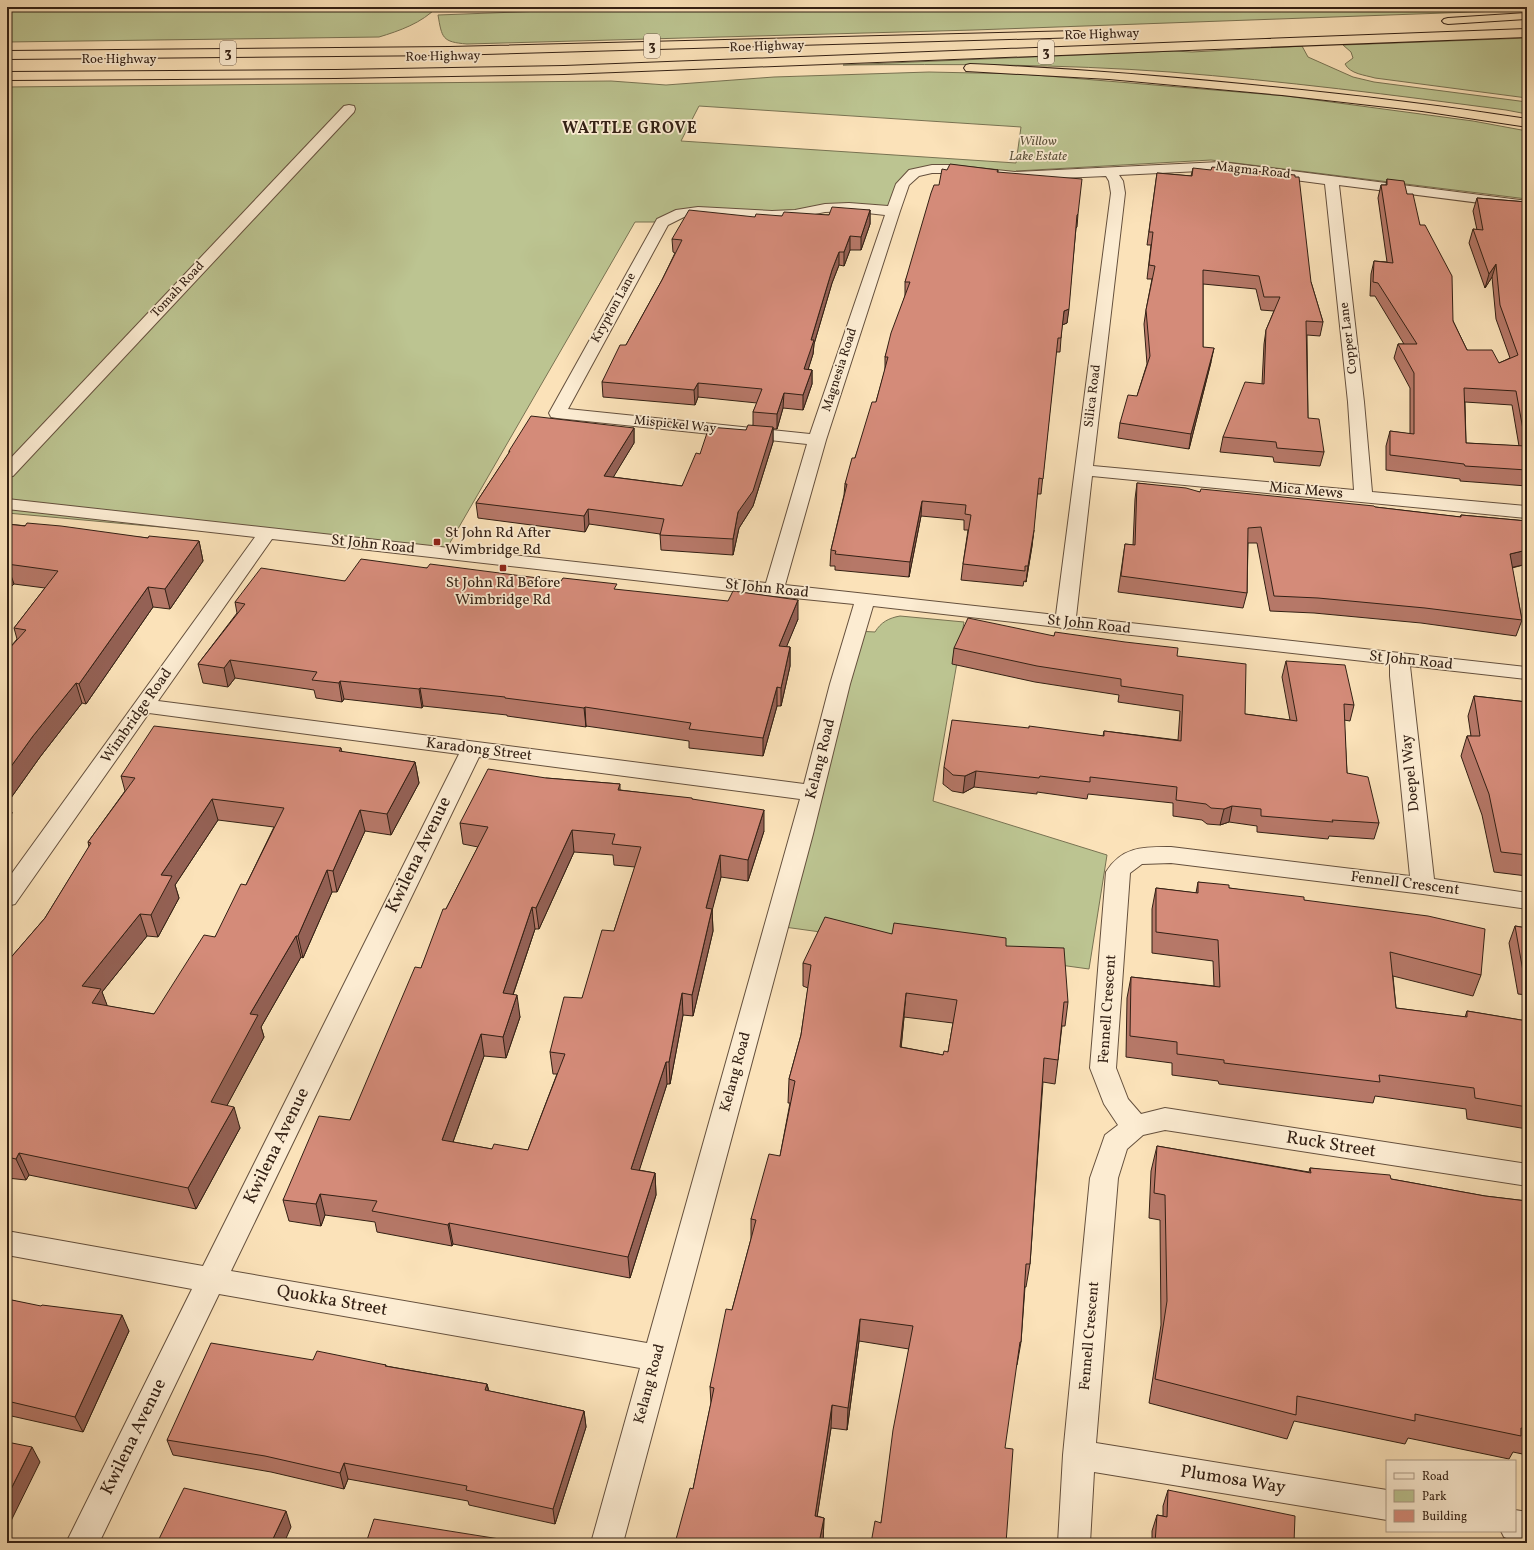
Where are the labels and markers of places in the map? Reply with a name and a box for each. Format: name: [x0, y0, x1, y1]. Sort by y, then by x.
place label: St John Rd After Wimbridge Rd: [445, 523, 551, 561]
marker: St John Rd After Wimbridge Rd: [432, 537, 442, 547]
marker: St John Rd Before Wimbridge Rd: [498, 563, 508, 573]
place label: St John Rd Before Wimbridge Rd: [446, 573, 560, 611]

